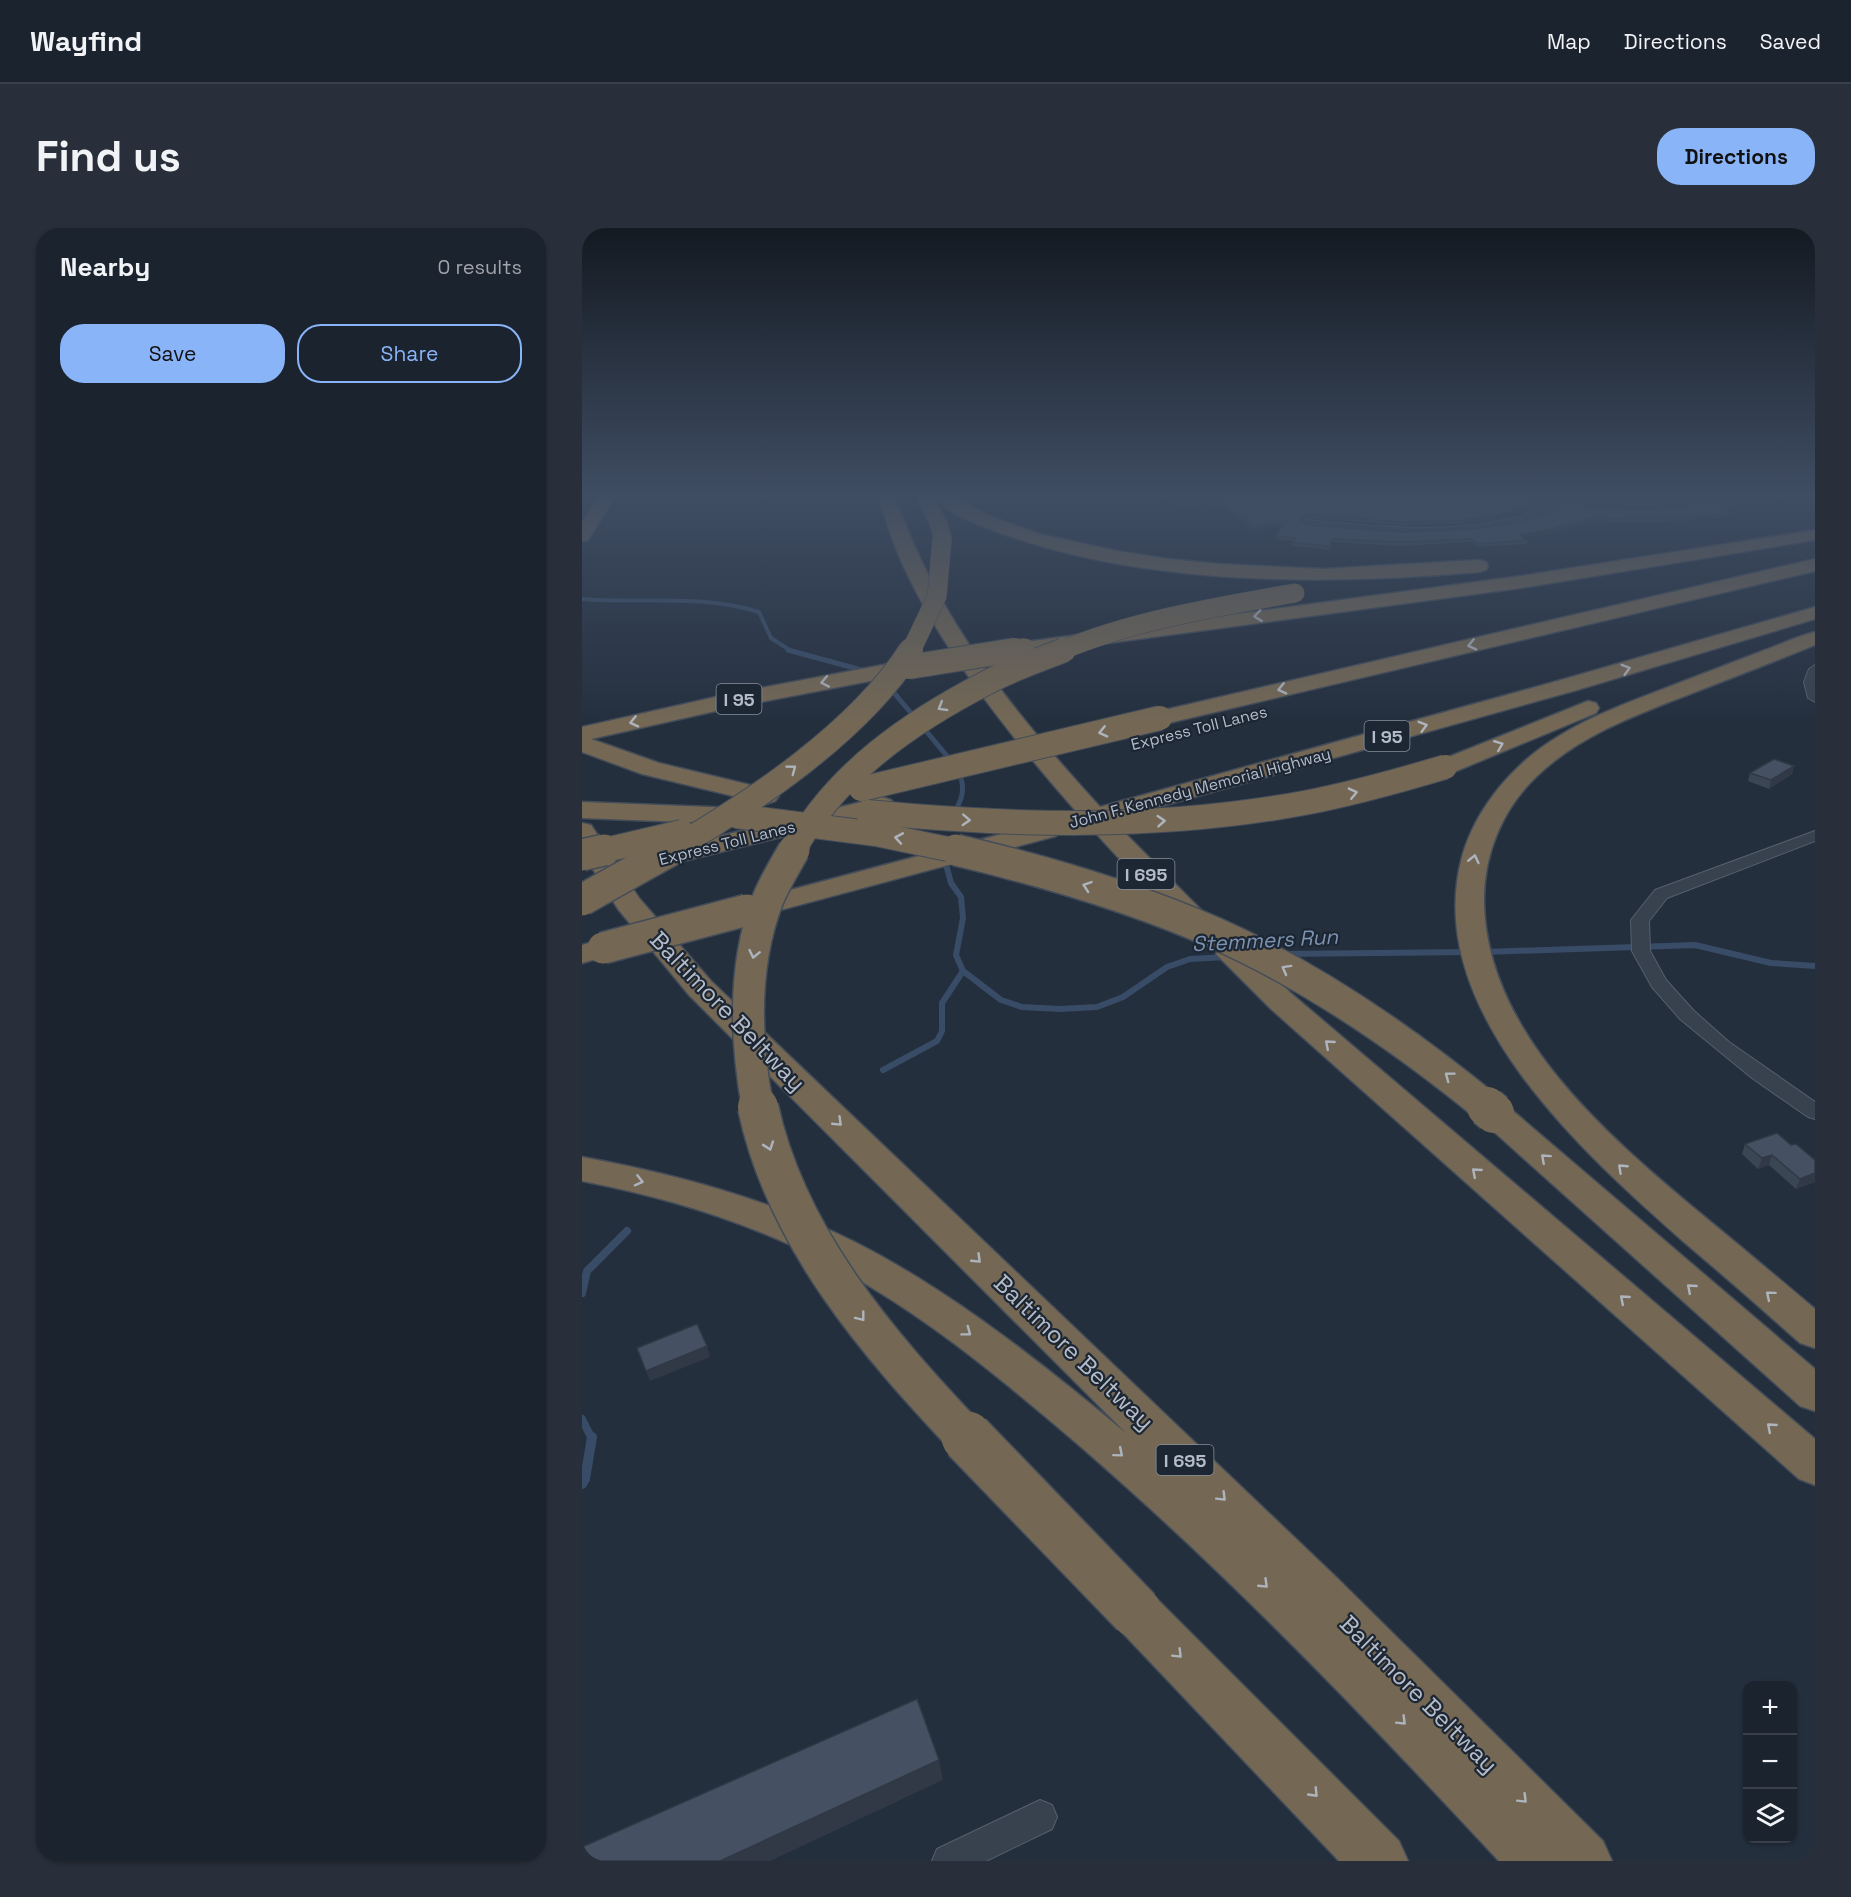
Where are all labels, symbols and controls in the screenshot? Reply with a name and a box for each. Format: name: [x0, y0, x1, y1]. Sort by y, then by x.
text: Wayfind: [30, 23, 142, 59]
text: Map: [1547, 28, 1591, 55]
text: Directions: [1624, 28, 1727, 55]
text: Saved: [1760, 28, 1821, 55]
button: Directions: [1657, 128, 1815, 185]
text: Find us: [36, 130, 181, 183]
text: Nearby: [60, 250, 150, 284]
text: 0 results: [438, 254, 522, 280]
button: Save: [60, 324, 285, 383]
button: Share: [297, 324, 522, 383]
one-way arrow: [1254, 609, 1263, 622]
one-way arrow: [1467, 637, 1477, 650]
one-way arrow: [1620, 663, 1630, 676]
one-way arrow: [820, 675, 830, 688]
one-way arrow: [1277, 682, 1287, 695]
road number: I 95: [716, 684, 762, 714]
one-way arrow: [938, 699, 948, 711]
street label: Express Toll Lanes: [1129, 701, 1269, 755]
one-way arrow: [629, 715, 639, 728]
road number: I 95: [1364, 721, 1410, 751]
one-way arrow: [1417, 721, 1428, 733]
one-way arrow: [1098, 724, 1108, 737]
one-way arrow: [1493, 740, 1504, 752]
street label: John F. Kennedy Memorial Highway: [1067, 743, 1333, 833]
one-way arrow: [785, 765, 796, 776]
one-way arrow: [1348, 787, 1358, 800]
one-way arrow: [961, 814, 970, 827]
one-way arrow: [1156, 815, 1165, 828]
street label: Express Toll Lanes: [657, 816, 797, 870]
one-way arrow: [894, 832, 904, 845]
one-way arrow: [1467, 854, 1480, 864]
road number: I 695: [1118, 859, 1174, 889]
one-way arrow: [1082, 880, 1093, 893]
water label: Stemmers Run: [1191, 923, 1340, 957]
street label: Baltimore Beltway: [644, 924, 812, 1098]
one-way arrow: [748, 949, 761, 959]
one-way arrow: [1282, 965, 1293, 976]
one-way arrow: [1325, 1040, 1336, 1051]
one-way arrow: [1445, 1073, 1456, 1084]
one-way arrow: [831, 1115, 842, 1126]
one-way arrow: [761, 1140, 774, 1151]
one-way arrow: [1541, 1154, 1552, 1165]
one-way arrow: [1619, 1164, 1630, 1175]
one-way arrow: [1472, 1168, 1483, 1179]
one-way arrow: [634, 1173, 644, 1186]
one-way arrow: [970, 1251, 981, 1262]
street label: Baltimore Beltway: [987, 1268, 1161, 1436]
one-way arrow: [1687, 1284, 1698, 1295]
one-way arrow: [1766, 1291, 1777, 1302]
one-way arrow: [1620, 1296, 1631, 1307]
one-way arrow: [854, 1310, 865, 1321]
one-way arrow: [960, 1324, 971, 1335]
one-way arrow: [1767, 1423, 1778, 1434]
road number: I 695: [1156, 1445, 1214, 1475]
one-way arrow: [1112, 1446, 1123, 1457]
one-way arrow: [1215, 1490, 1226, 1501]
one-way arrow: [1257, 1576, 1268, 1587]
street label: Baltimore Beltway: [1333, 1608, 1505, 1780]
one-way arrow: [1170, 1646, 1181, 1657]
map controls: [1743, 1681, 1797, 1843]
button: +: [1743, 1681, 1797, 1735]
one-way arrow: [1396, 1714, 1406, 1725]
button: −: [1743, 1735, 1797, 1789]
one-way arrow: [1307, 1787, 1318, 1797]
button: layers: [1743, 1789, 1797, 1843]
one-way arrow: [1515, 1792, 1526, 1803]

